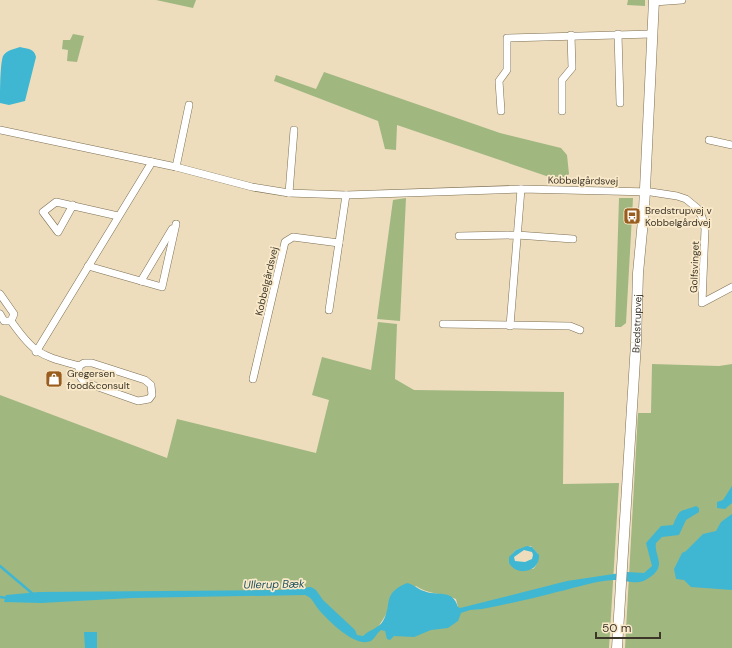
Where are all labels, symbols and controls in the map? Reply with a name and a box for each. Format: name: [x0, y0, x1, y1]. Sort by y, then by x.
street label: Kobbelgårdsvej: [548, 173, 618, 188]
place label: Bredstrupvej v Kobbelgårdvej: [645, 204, 712, 229]
bus stop icon: Bredstrupvej v Kobbelgårdvej: [622, 206, 642, 226]
street label: Golfsvinget: [687, 241, 702, 293]
street label: Kobbelgårdsvej: [252, 245, 281, 317]
street label: Bredstrupvej: [629, 294, 644, 353]
place label: Gregersen food&consult: [67, 367, 130, 392]
shop icon: Gregersen food&consult: [44, 369, 64, 389]
water label: Ullerup Bæk: [243, 576, 305, 592]
scale bar: [596, 614, 660, 640]
text: 50 m: [602, 620, 631, 636]

